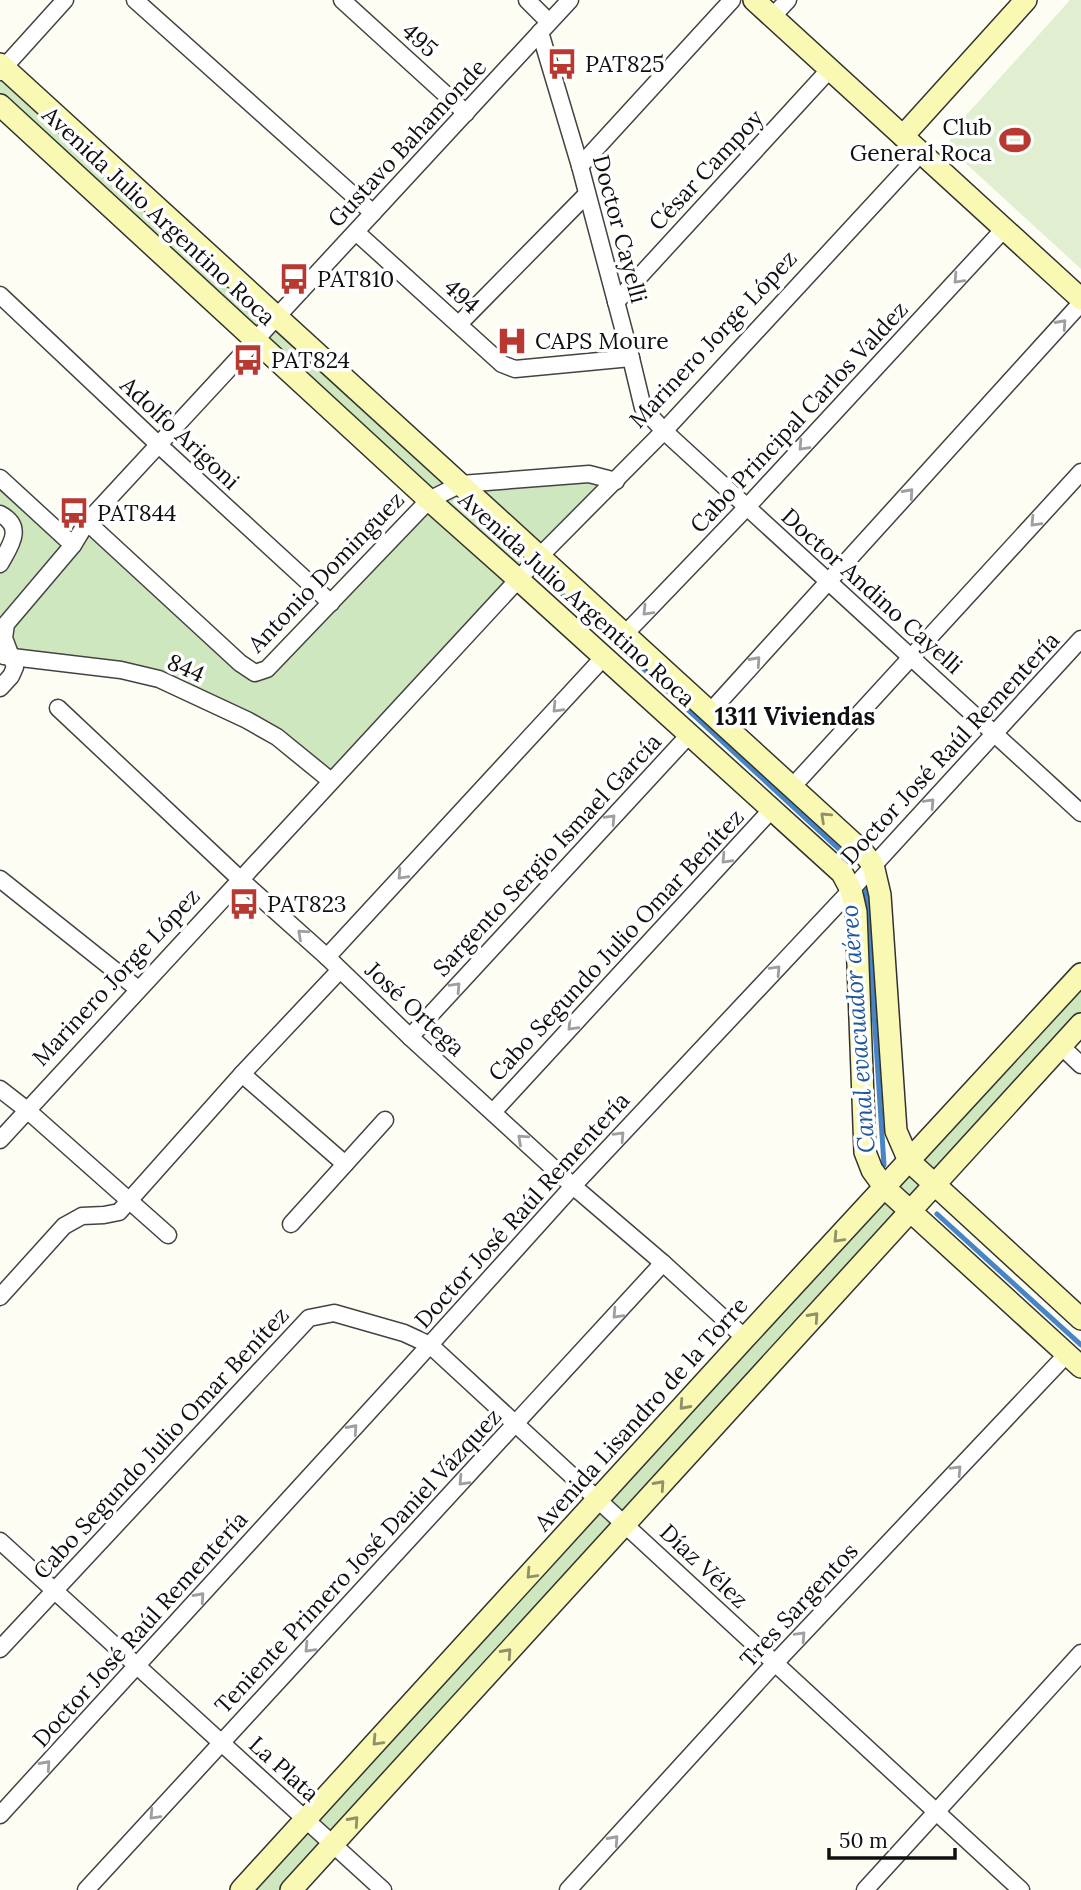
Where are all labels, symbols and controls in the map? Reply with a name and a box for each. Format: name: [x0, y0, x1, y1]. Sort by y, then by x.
street label: 495: [396, 16, 444, 63]
bus stop icon: PAT825: [545, 47, 579, 81]
place label: PAT825: [585, 49, 665, 78]
street label: Gustavo Bahamonde: [321, 53, 492, 233]
street label: Avenida Julio Argentino Roca: [36, 99, 282, 331]
street label: César Campoy: [642, 103, 770, 236]
place label: Club General Roca: [850, 112, 992, 167]
sports icon: Club General Roca: [998, 123, 1032, 157]
street label: Doctor Cayelli: [587, 152, 654, 306]
street label: Marinero Jorge López: [623, 244, 803, 434]
bus stop icon: PAT810: [277, 262, 311, 296]
place label: PAT810: [317, 264, 394, 293]
one-way arrow: [953, 271, 966, 284]
street label: 494: [438, 272, 486, 319]
street label: Cabo Principal Carlos Valdez: [683, 295, 914, 539]
one-way arrow: [1053, 319, 1066, 332]
hospital icon: CAPS Moure: [495, 324, 529, 358]
place label: CAPS Moure: [535, 326, 669, 355]
bus stop icon: PAT824: [231, 343, 265, 377]
place label: PAT824: [271, 345, 350, 374]
street label: Adolfo Arigoni: [114, 369, 246, 495]
one-way arrow: [799, 438, 812, 451]
street label: Avenida Julio Argentino Roca: [452, 484, 702, 713]
street label: Antonio Dominguez: [241, 485, 410, 659]
one-way arrow: [901, 488, 913, 501]
bus stop icon: PAT844: [57, 496, 91, 530]
place label: PAT844: [97, 498, 177, 527]
street label: Doctor Andino Cayelli: [776, 502, 969, 680]
one-way arrow: [1031, 514, 1043, 527]
one-way arrow: [642, 603, 655, 616]
street label: Doctor José Raúl Rementería: [834, 625, 1065, 870]
street label: 844: [163, 647, 209, 688]
one-way arrow: [748, 656, 760, 669]
one-way arrow: [552, 700, 565, 713]
district label: 1311 Viviendas: [715, 701, 875, 732]
street label: Sargento Sergio Ismael García: [426, 727, 667, 982]
one-way arrow: [922, 798, 934, 811]
street label: Cabo Segundo Julio Omar Benítez: [482, 802, 750, 1087]
one-way arrow: [820, 812, 833, 825]
one-way arrow: [602, 814, 615, 827]
one-way arrow: [721, 851, 734, 864]
one-way arrow: [398, 867, 411, 880]
street label: Marinero Jorge López: [26, 882, 206, 1072]
bus stop icon: PAT823: [227, 887, 261, 921]
place label: PAT823: [267, 889, 346, 918]
water label: Canal evacuador aéreo: [833, 904, 882, 1154]
one-way arrow: [297, 930, 310, 943]
street label: José Ortega: [359, 955, 471, 1062]
one-way arrow: [767, 965, 780, 978]
one-way arrow: [448, 982, 461, 995]
one-way arrow: [567, 1018, 580, 1031]
street label: Doctor José Raúl Rementería: [408, 1086, 635, 1334]
one-way arrow: [611, 1131, 624, 1144]
one-way arrow: [517, 1135, 530, 1148]
one-way arrow: [834, 1230, 846, 1243]
street label: Avenida Lisandro de la Torre: [527, 1291, 753, 1537]
street label: Cabo Segundo Julio Omar Benítez: [27, 1300, 295, 1585]
one-way arrow: [613, 1306, 625, 1319]
one-way arrow: [805, 1312, 818, 1325]
one-way arrow: [680, 1397, 692, 1410]
street label: Teniente Primero José Daniel Vázquez: [208, 1402, 507, 1719]
one-way arrow: [345, 1424, 358, 1437]
one-way arrow: [948, 1466, 961, 1479]
one-way arrow: [459, 1473, 471, 1486]
one-way arrow: [652, 1480, 665, 1493]
street label: Doctor José Raúl Rementería: [26, 1505, 253, 1753]
street label: Díaz Vélez: [654, 1517, 755, 1614]
street label: Tres Sargentos: [733, 1536, 864, 1673]
one-way arrow: [527, 1566, 539, 1579]
one-way arrow: [192, 1592, 204, 1605]
one-way arrow: [792, 1631, 805, 1644]
one-way arrow: [304, 1640, 317, 1653]
one-way arrow: [499, 1648, 511, 1661]
street label: La Plata: [243, 1730, 325, 1808]
one-way arrow: [373, 1733, 385, 1746]
one-way arrow: [38, 1760, 50, 1773]
one-way arrow: [150, 1807, 163, 1820]
scale bar: [829, 1816, 955, 1860]
one-way arrow: [346, 1817, 358, 1830]
text: 50 m: [839, 1827, 888, 1854]
one-way arrow: [606, 1835, 618, 1848]

